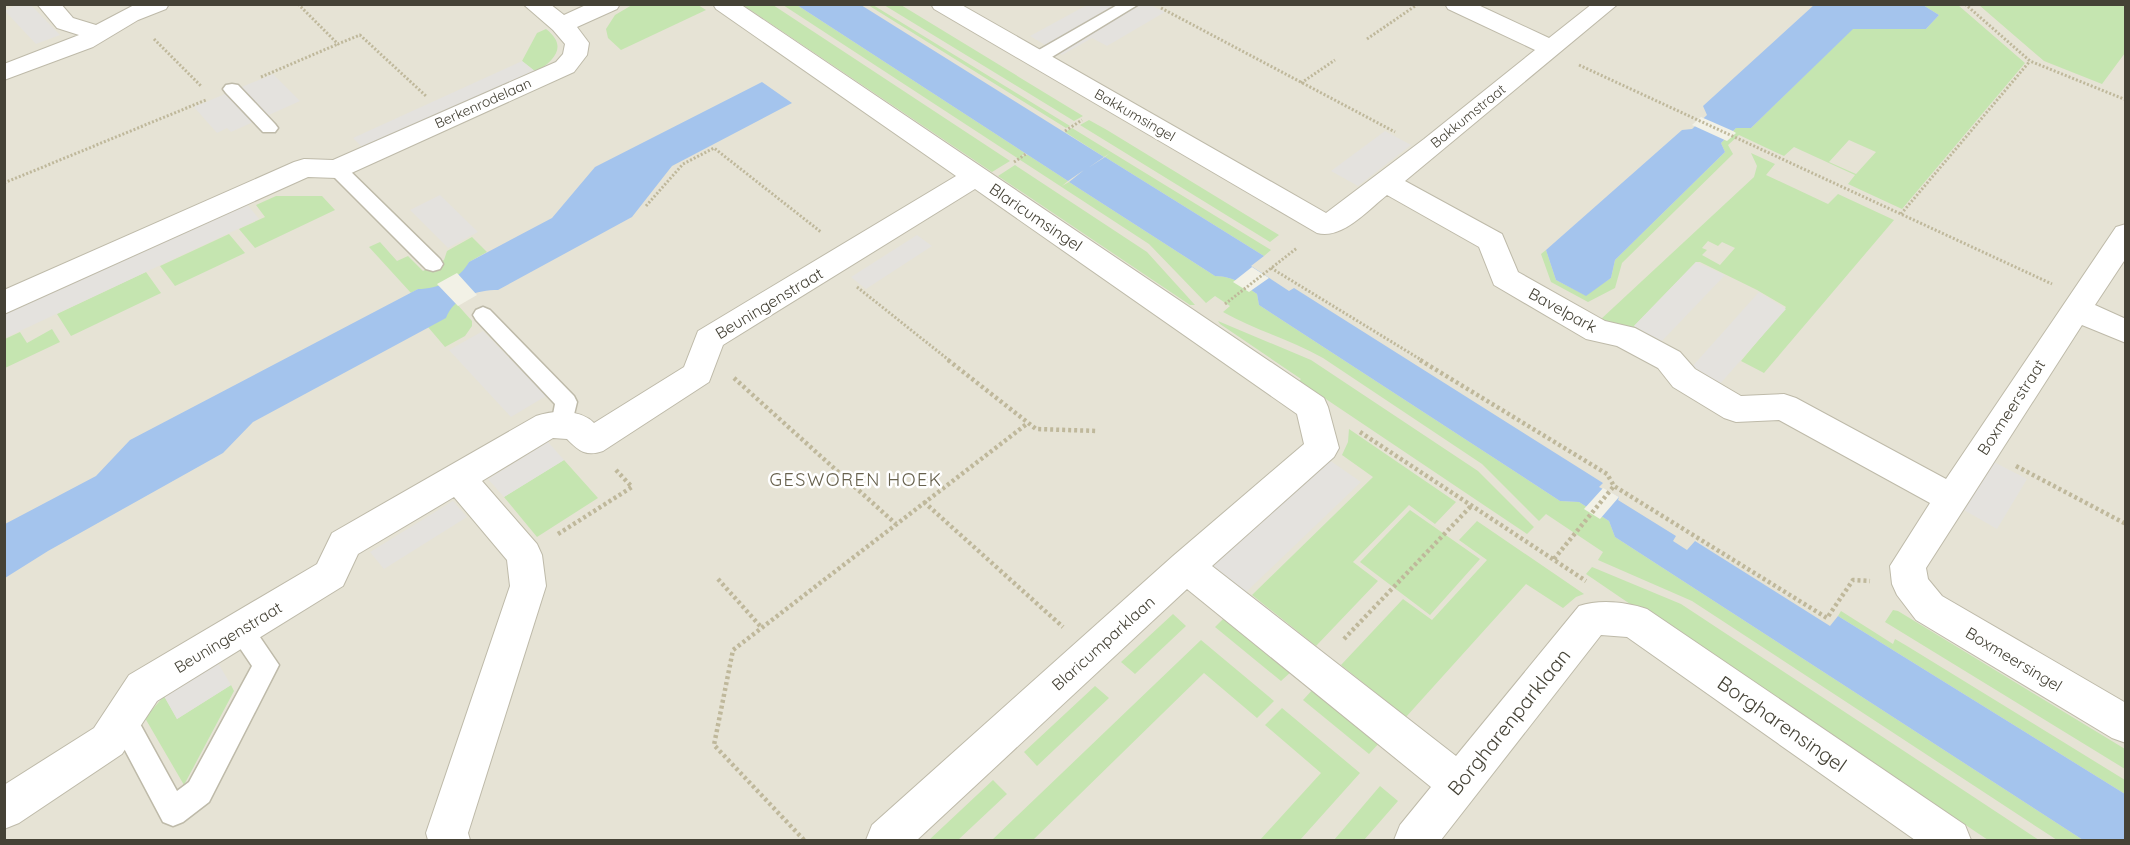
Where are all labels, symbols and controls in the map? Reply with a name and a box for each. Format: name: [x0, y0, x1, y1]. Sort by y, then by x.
street label: Berkenrodelaan: [432, 74, 534, 132]
street label: Bakkumstraat: [1427, 80, 1509, 152]
street label: Bakkumsingel: [1091, 85, 1179, 145]
street label: Blaricumsingel: [986, 179, 1086, 255]
street label: Beuningenstraat: [711, 263, 827, 343]
street label: Bavelpark: [1525, 283, 1601, 337]
street label: Boxmeerstraat: [1973, 355, 2049, 459]
district label: GESWOREN HOEK: [770, 468, 942, 491]
street label: Blaricumparklaan: [1047, 591, 1159, 695]
street label: Beuningenstraat: [170, 597, 286, 677]
street label: Boxmeersingel: [1962, 622, 2066, 696]
street label: Borgharenparklaan: [1442, 643, 1576, 800]
street label: Borgharensingel: [1713, 670, 1852, 777]

